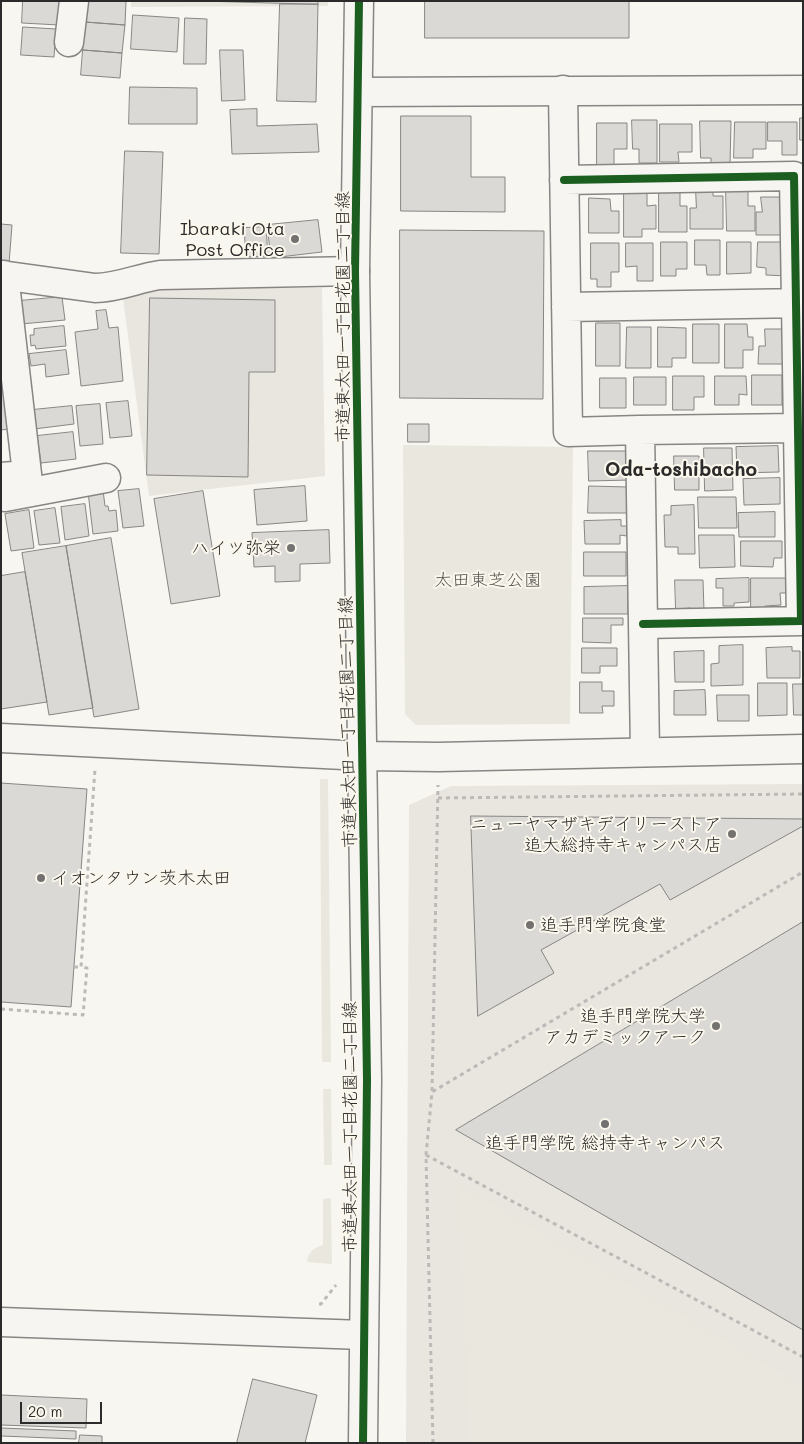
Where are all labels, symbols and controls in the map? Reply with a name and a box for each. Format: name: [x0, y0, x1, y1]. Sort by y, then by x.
street label: 市道東太田一丁目花園二丁目線: [332, 191, 354, 443]
place label: Ibaraki Ota Post Office: [180, 218, 285, 260]
marker: Ibaraki Ota Post Office: [289, 233, 301, 245]
district label: Oda-toshibacho: [605, 459, 757, 481]
place label: ハイツ弥栄: [191, 537, 281, 559]
marker: ハイツ弥栄: [285, 542, 297, 554]
park label: 太田東芝公園: [434, 569, 542, 591]
street label: 市道東太田一丁目花園二丁目線: [335, 596, 361, 848]
place label: ニューヤマザキデイリーストア 追大総持寺キャンパス店: [470, 813, 722, 856]
marker: ニューヤマザキデイリーストア 追大総持寺キャンパス店: [726, 828, 738, 840]
place label: イオンタウン茨木太田: [51, 867, 231, 889]
marker: イオンタウン茨木太田: [35, 872, 47, 884]
place label: 追手門学院食堂: [540, 914, 666, 936]
marker: 追手門学院食堂: [524, 919, 536, 931]
street label: 市道東太田一丁目花園二丁目線: [339, 1001, 361, 1253]
place label: 追手門学院大学 アカデミックアーク: [545, 1005, 706, 1048]
marker: 追手門学院大学 アカデミックアーク: [710, 1020, 722, 1032]
marker: 追手門学院 総持寺キャンパス: [599, 1118, 611, 1130]
place label: 追手門学院 総持寺キャンパス: [485, 1132, 725, 1154]
scale bar: [22, 1392, 105, 1424]
text: 20 m: [28, 1401, 62, 1421]

